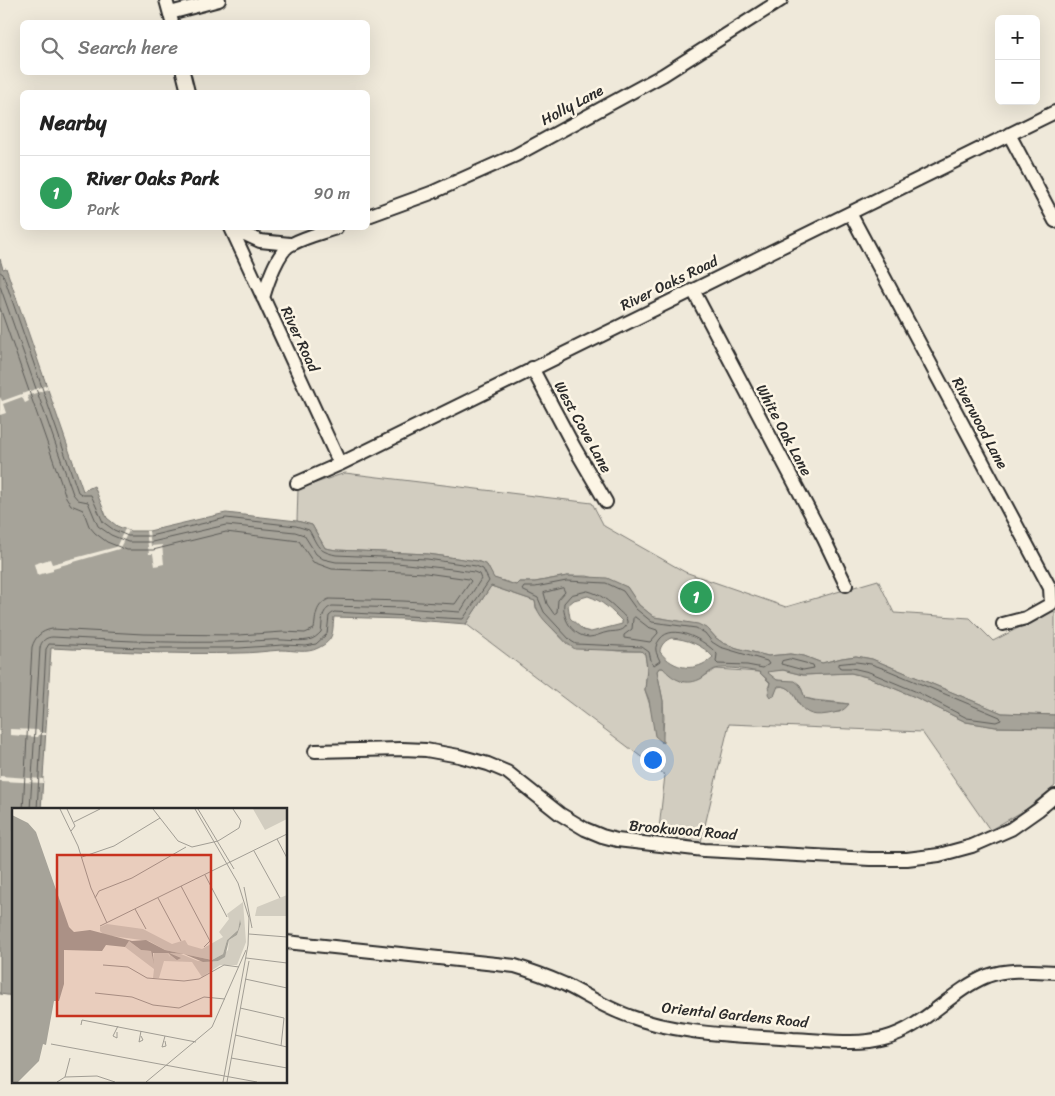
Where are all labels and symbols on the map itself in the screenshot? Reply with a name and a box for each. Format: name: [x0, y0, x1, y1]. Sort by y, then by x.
street label: Holly Lane: [536, 78, 608, 132]
street label: River Oaks Road: [616, 248, 723, 318]
street label: River Road: [273, 302, 327, 377]
street label: Riverwood Lane: [945, 372, 1015, 474]
street label: West Cove Lane: [547, 376, 619, 478]
street label: White Oak Lane: [749, 379, 819, 481]
pin: 1: [680, 578, 712, 616]
your location: [640, 747, 666, 773]
inset map: [12, 808, 288, 1084]
street label: Brookwood Road: [628, 812, 739, 848]
street label: Oriental Gardens Road: [661, 994, 811, 1036]

